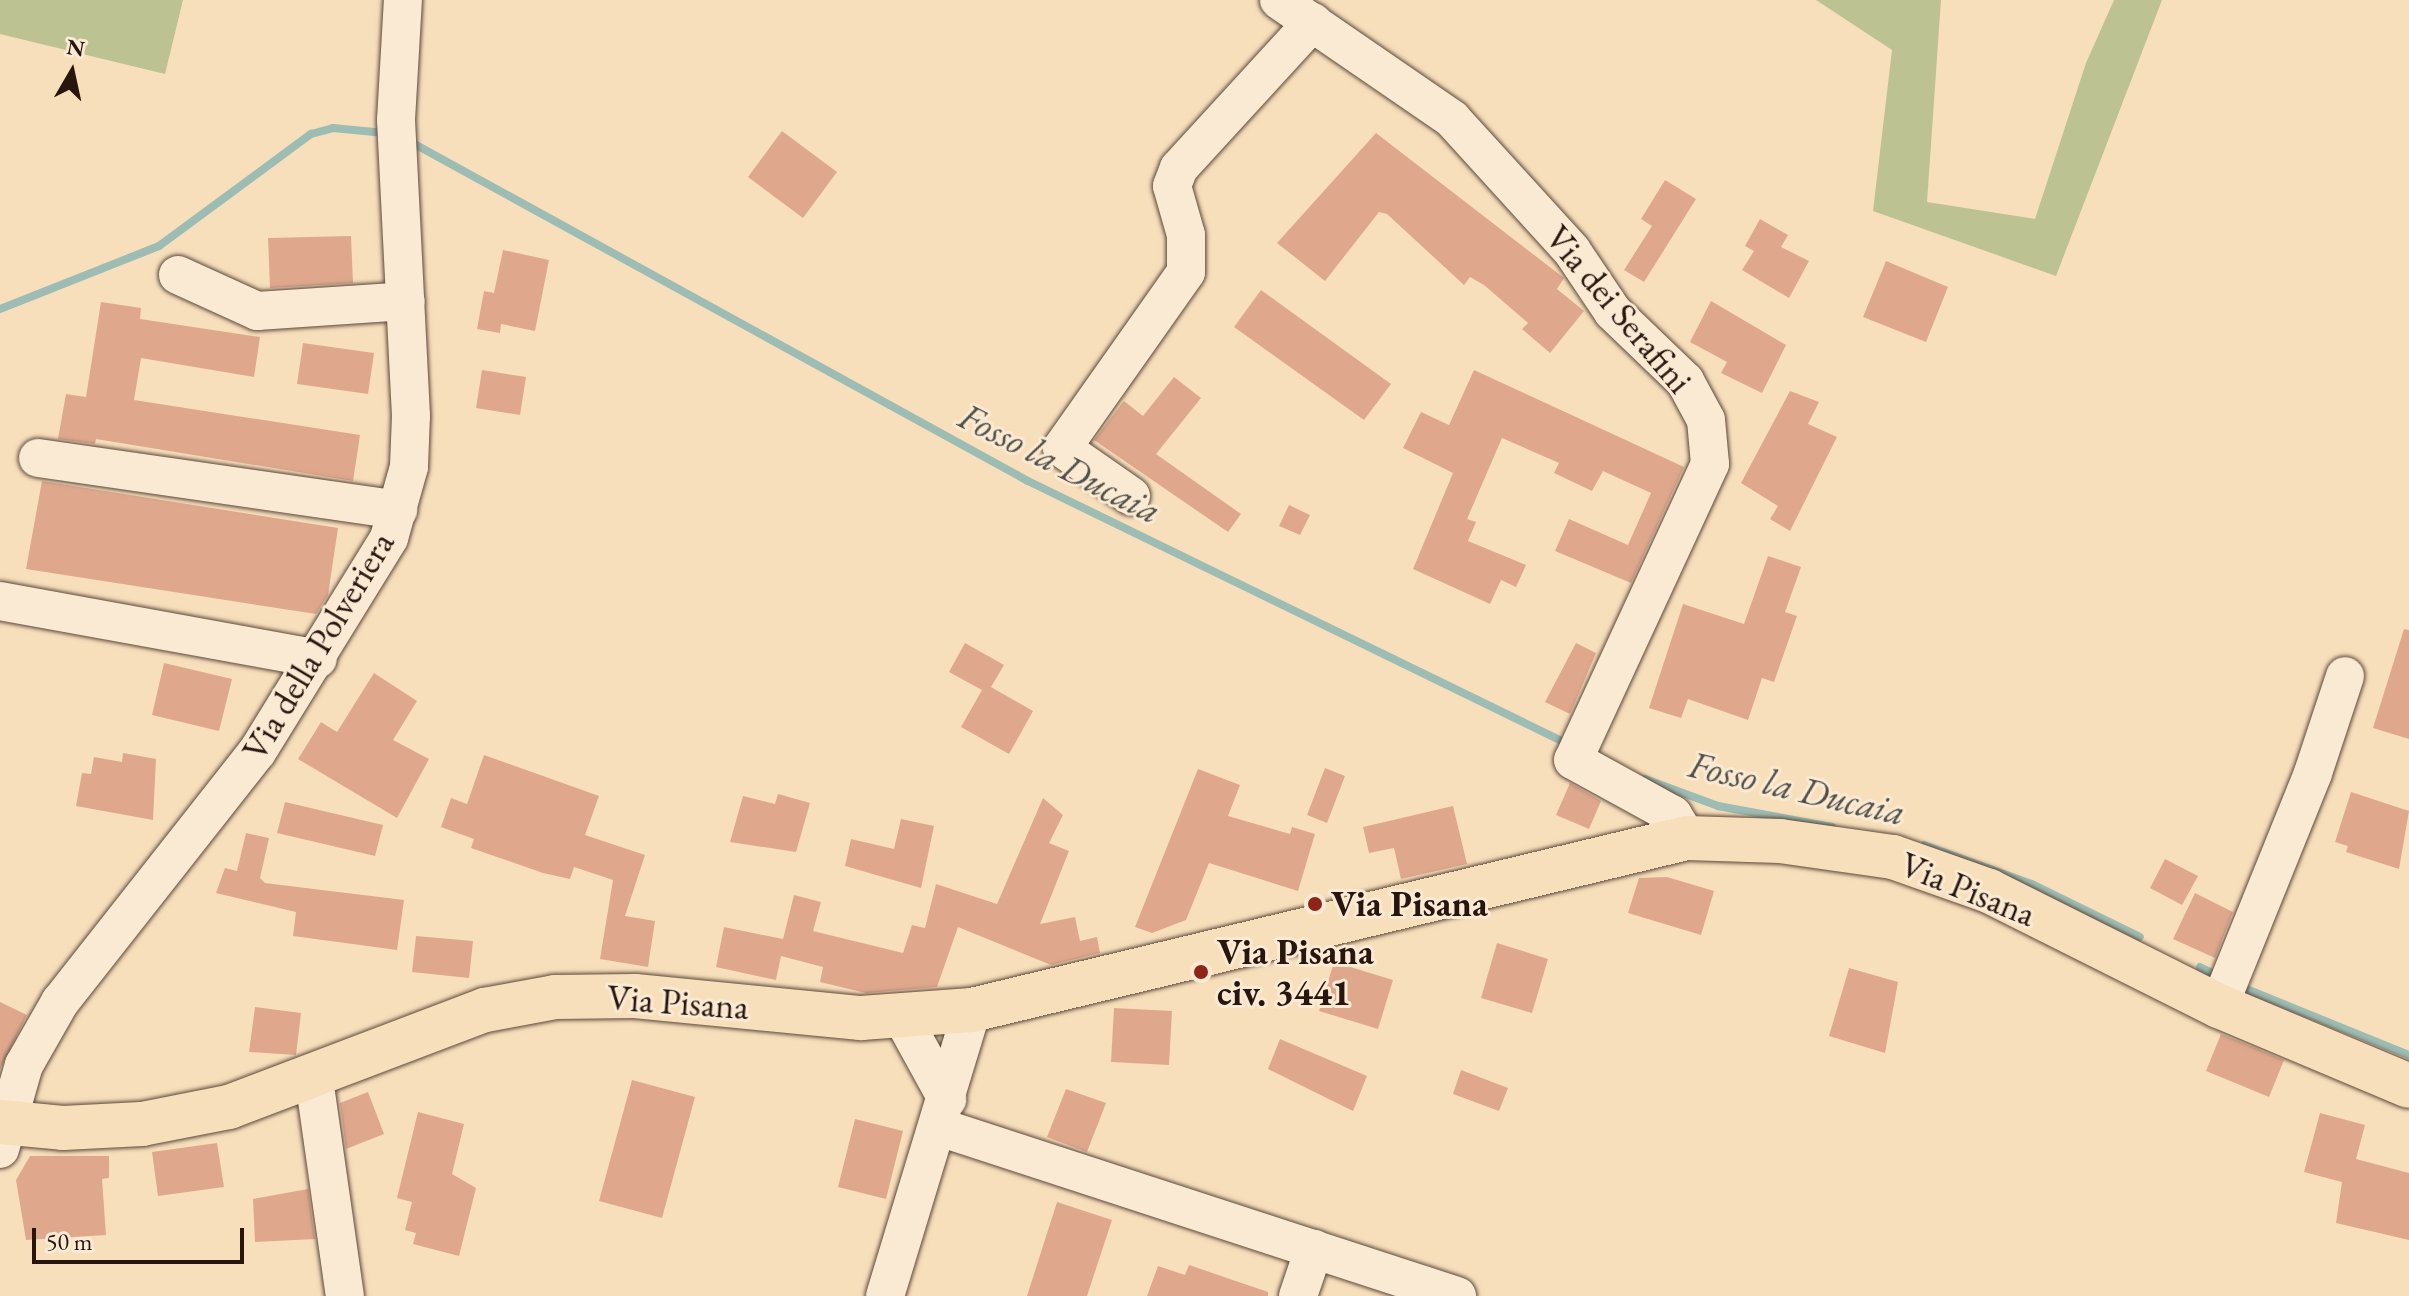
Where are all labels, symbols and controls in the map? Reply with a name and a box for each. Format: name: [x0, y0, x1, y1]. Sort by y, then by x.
north arrow: [32, 32, 112, 112]
text: N: [65, 32, 87, 64]
street label: Via dei Serafini: [1536, 216, 1702, 402]
water label: Fosso la Ducaia: [951, 393, 1169, 533]
street label: Via della Polveriera: [233, 524, 403, 768]
water label: Fosso la Ducaia: [1684, 741, 1910, 835]
street label: Via Pisana: [1894, 842, 2042, 936]
place label: Via Pisana: [1331, 882, 1488, 926]
marker: Via Pisana: [1306, 895, 1324, 913]
place label: Via Pisana civ. 3441: [1217, 929, 1374, 1014]
marker: Via Pisana civ. 3441: [1192, 963, 1210, 981]
street label: Via Pisana: [606, 976, 750, 1028]
scale bar: [36, 1212, 248, 1262]
text: 50 m: [46, 1226, 93, 1257]

